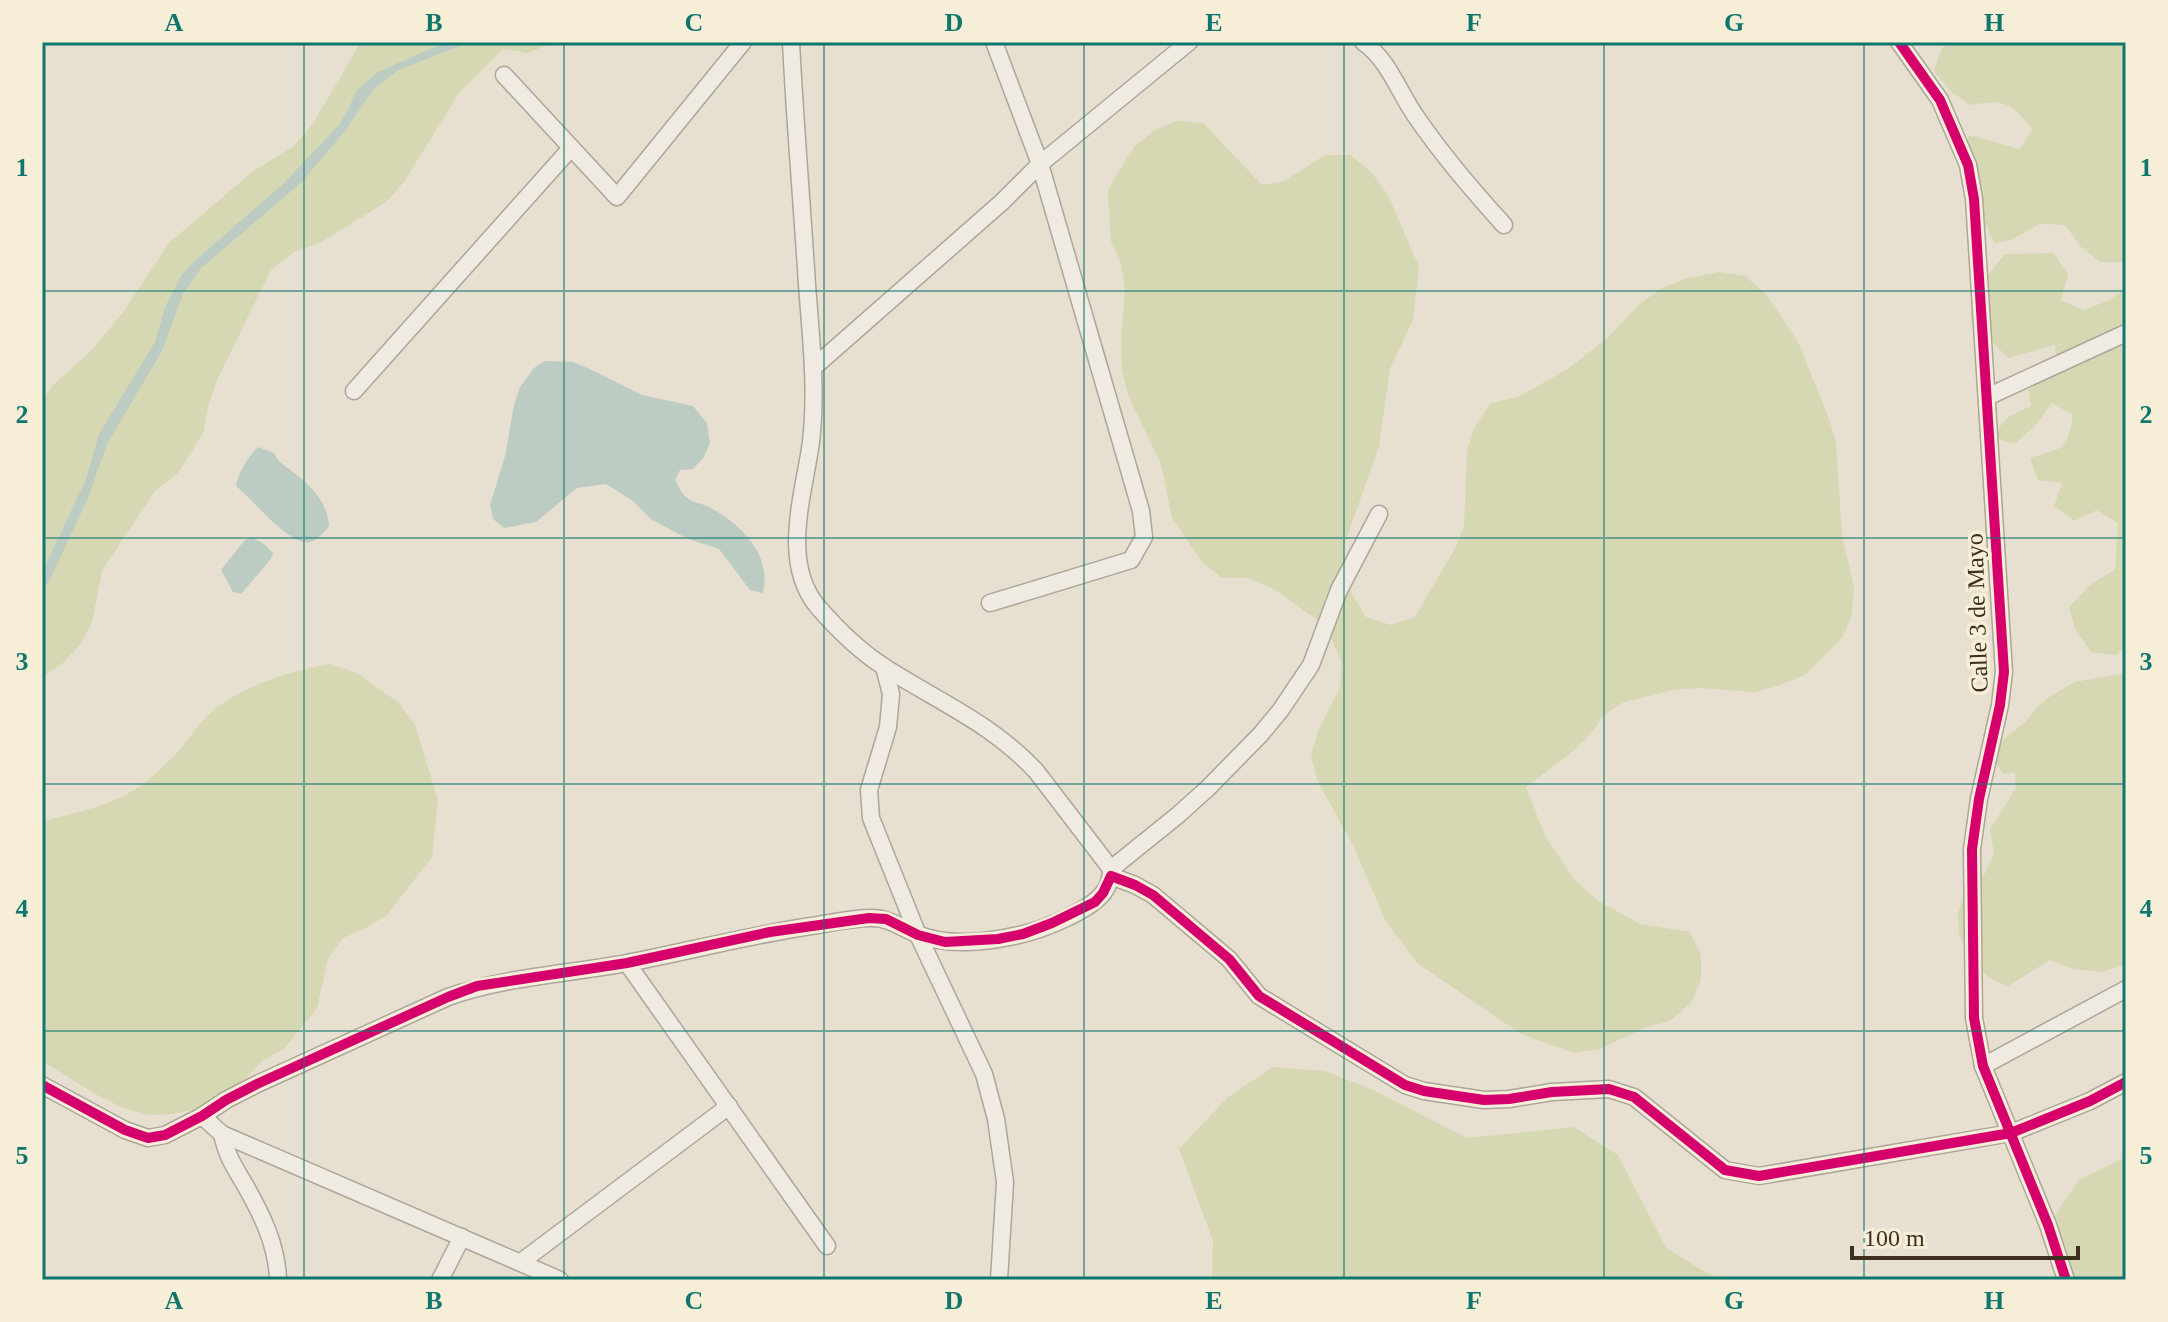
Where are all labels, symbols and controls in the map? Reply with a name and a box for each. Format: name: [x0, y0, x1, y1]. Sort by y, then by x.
text: A: [165, 8, 184, 37]
text: B: [425, 8, 443, 37]
text: C: [685, 8, 703, 37]
text: D: [945, 8, 963, 37]
text: E: [1205, 8, 1223, 37]
text: F: [1466, 8, 1482, 37]
text: G: [1724, 8, 1744, 37]
text: H: [1984, 8, 2004, 37]
text: 1: [16, 153, 29, 182]
text: 1: [2140, 153, 2153, 182]
text: 2: [16, 400, 29, 429]
text: 2: [2140, 400, 2153, 429]
street label: Calle 3 de Mayo: [1961, 533, 1993, 693]
text: 3: [16, 647, 29, 676]
text: 3: [2140, 647, 2153, 676]
text: 4: [16, 894, 29, 923]
text: 4: [2140, 894, 2153, 923]
text: 5: [16, 1141, 29, 1170]
text: 5: [2140, 1141, 2153, 1170]
scale bar: [1852, 1210, 2078, 1260]
text: 100 m: [1864, 1225, 1925, 1251]
text: A: [165, 1286, 184, 1315]
text: B: [425, 1286, 443, 1315]
text: C: [685, 1286, 703, 1315]
text: D: [945, 1286, 963, 1315]
text: E: [1205, 1286, 1223, 1315]
text: F: [1466, 1286, 1482, 1315]
text: G: [1724, 1286, 1744, 1315]
text: H: [1984, 1286, 2004, 1315]

